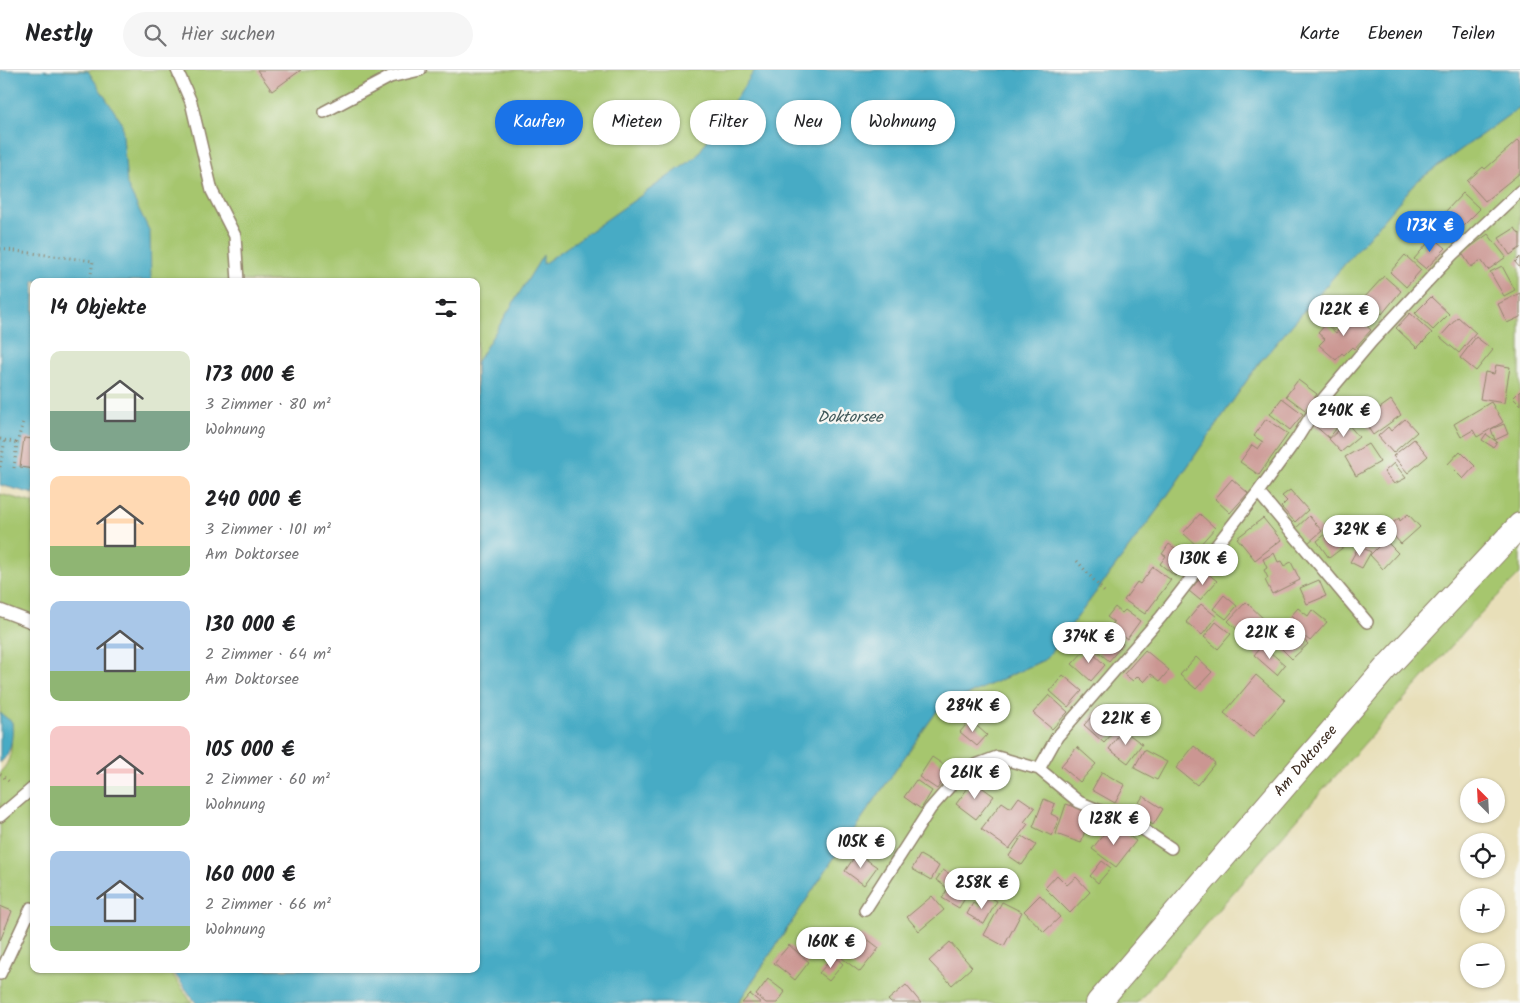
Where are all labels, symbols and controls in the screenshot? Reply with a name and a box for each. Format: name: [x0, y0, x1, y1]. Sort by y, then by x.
search box: [123, 12, 473, 57]
text: Nestly: [25, 15, 93, 54]
text: Hier suchen: [181, 20, 275, 50]
text: Karte: [1299, 20, 1340, 49]
text: Ebenen: [1368, 20, 1423, 49]
text: Teilen: [1451, 20, 1495, 49]
icon: search: [141, 21, 169, 49]
chip: Kaufen: [495, 100, 583, 145]
chip: Mieten: [593, 100, 680, 145]
chip: Filter: [690, 100, 766, 145]
chip: Neu: [776, 100, 841, 145]
chip: Wohnung: [851, 100, 955, 145]
pin: 173K €: [1389, 210, 1471, 253]
text: 173K €: [1406, 214, 1454, 239]
text: 14 Objekte: [50, 292, 147, 325]
icon: filters: [432, 294, 460, 322]
pin: 122K €: [1303, 294, 1385, 337]
text: 122K €: [1319, 298, 1369, 323]
text: 173 000 €: [205, 359, 295, 392]
icon: home: [90, 371, 150, 431]
text: 3 Zimmer · 80 m²: [205, 392, 331, 417]
pin: 240K €: [1303, 396, 1385, 438]
text: 240K €: [1318, 399, 1370, 424]
water label: Doktorsee: [817, 405, 884, 430]
text: Wohnung: [205, 417, 266, 442]
text: 240 000 €: [205, 484, 301, 517]
icon: home: [90, 496, 150, 556]
pin: 329K €: [1319, 514, 1401, 557]
text: 3 Zimmer · 101 m²: [205, 517, 331, 542]
text: 329K €: [1334, 518, 1386, 543]
text: Am Doktorsee: [205, 542, 299, 567]
pin: 130K €: [1162, 544, 1244, 586]
text: 130K €: [1179, 547, 1227, 572]
text: 130 000 €: [205, 609, 295, 642]
pin: 221K €: [1229, 618, 1311, 660]
icon: home: [90, 621, 150, 681]
text: 221K €: [1245, 621, 1295, 646]
pin: 374K €: [1048, 622, 1130, 664]
text: 374K €: [1064, 625, 1114, 650]
text: 2 Zimmer · 64 m²: [205, 642, 331, 667]
text: Am Doktorsee: [205, 667, 299, 692]
pin: 284K €: [932, 690, 1014, 733]
text: 284K €: [946, 694, 1000, 719]
pin: 221K €: [1085, 704, 1167, 746]
text: 221K €: [1101, 707, 1151, 732]
street label: Am Doktorsee: [1268, 720, 1344, 802]
text: 105 000 €: [205, 734, 295, 767]
icon: home: [90, 746, 150, 806]
pin: 261K €: [934, 758, 1016, 800]
text: 261K €: [951, 761, 999, 786]
text: 2 Zimmer · 60 m²: [205, 767, 330, 792]
north arrow: [1460, 778, 1505, 822]
map controls: [1460, 778, 1505, 988]
text: Wohnung: [205, 792, 266, 817]
pin: 128K €: [1073, 804, 1155, 846]
text: 128K €: [1089, 807, 1139, 832]
pin: 105K €: [820, 826, 902, 869]
text: 105K €: [837, 830, 885, 855]
button: locate: [1460, 833, 1505, 878]
text: 160 000 €: [205, 859, 295, 892]
pin: 258K €: [941, 868, 1023, 910]
icon: home: [90, 871, 150, 931]
text: 258K €: [956, 871, 1008, 896]
button: +: [1460, 888, 1505, 933]
text: 2 Zimmer · 66 m²: [205, 892, 331, 917]
text: Wohnung: [205, 917, 266, 942]
pin: 160K €: [790, 926, 872, 969]
text: 160K €: [807, 930, 855, 955]
button: −: [1460, 943, 1505, 988]

